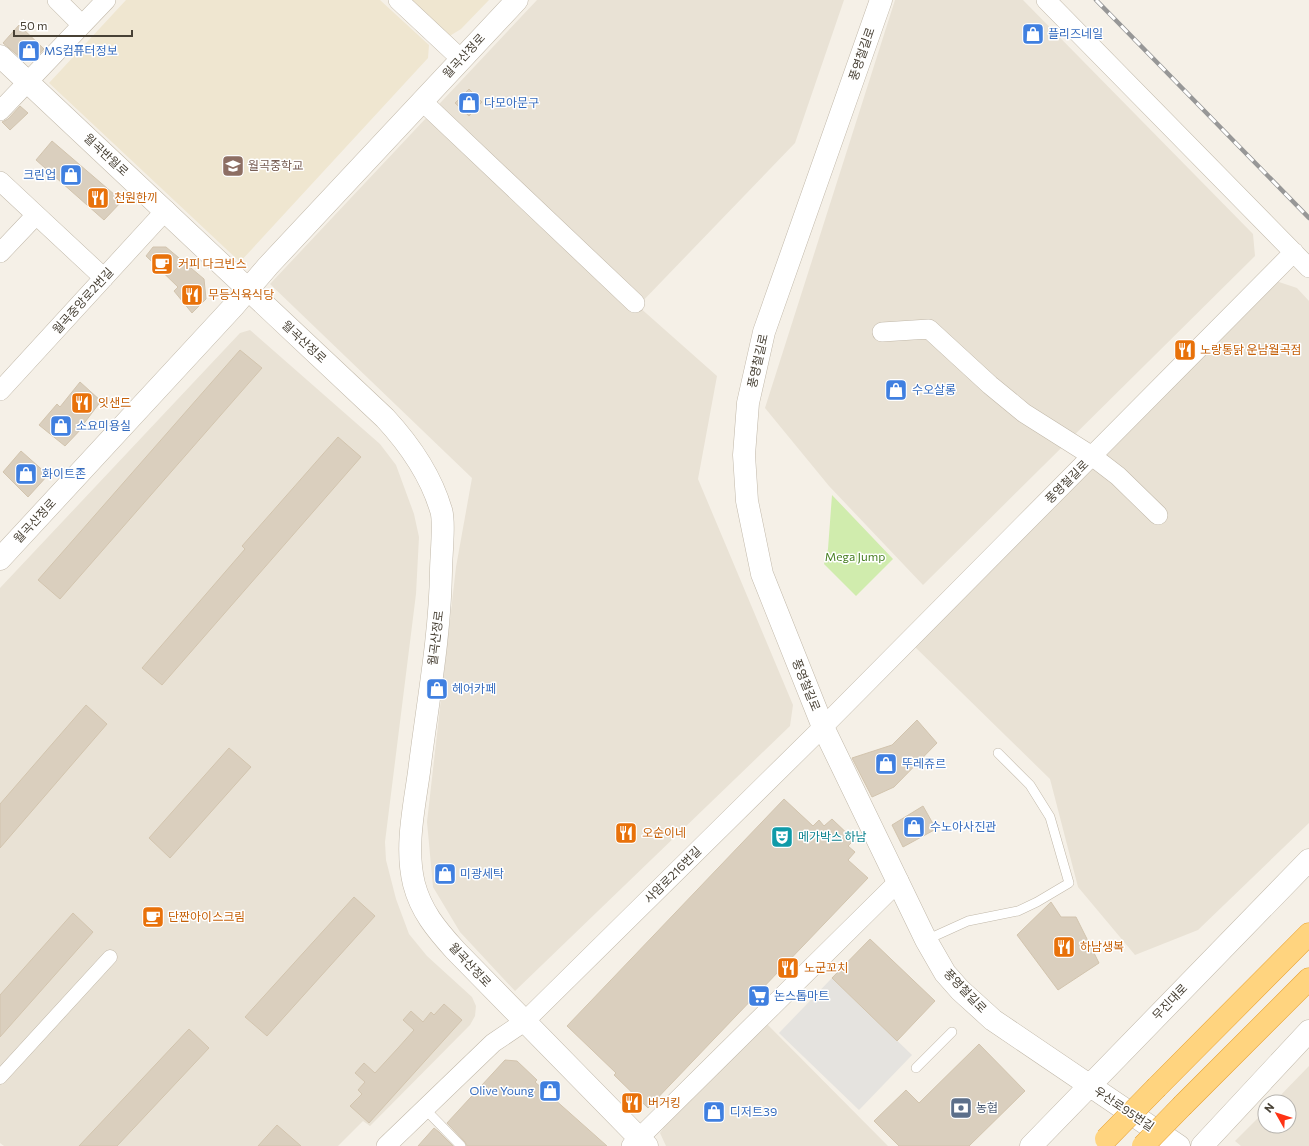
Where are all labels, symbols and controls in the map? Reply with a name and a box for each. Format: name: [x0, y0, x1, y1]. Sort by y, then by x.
scale bar: [14, 12, 132, 38]
text: 50 m: [20, 18, 48, 32]
shop icon: 플리즈네일: [1020, 21, 1046, 47]
street label: 풍영철길로: [845, 25, 877, 82]
place label: 플리즈네일: [1048, 26, 1103, 40]
street label: 월곡산정로: [439, 30, 487, 80]
shop icon: MS컴퓨터정보: [16, 38, 42, 64]
place label: MS컴퓨터정보: [44, 43, 118, 57]
shop icon: 다모아문구: [456, 90, 482, 116]
place label: 다모아문구: [484, 95, 539, 109]
street label: 월곡반월로: [82, 130, 132, 178]
school or university icon: 월곡중학교: [220, 153, 246, 179]
place label: 월곡중학교: [248, 158, 303, 172]
shop icon: 크린업: [58, 162, 84, 188]
place label: 크린업: [23, 167, 56, 181]
restaurant icon: 천원한끼: [85, 185, 111, 211]
place label: 천원한끼: [114, 190, 158, 204]
cafe icon: 커피 다크빈스: [149, 251, 175, 277]
place label: 커피 다크빈스: [178, 256, 247, 270]
street label: 월곡중앙로2번길: [49, 264, 116, 336]
restaurant icon: 무등식육식당: [179, 282, 205, 308]
place label: 무등식육식당: [208, 287, 274, 301]
street label: 월곡산정로: [280, 317, 330, 365]
street label: 풍영철길로: [744, 332, 770, 389]
restaurant icon: 노랑통닭 운남월곡점: [1172, 337, 1198, 363]
place label: 노랑통닭 운남월곡점: [1200, 342, 1302, 356]
shop icon: 수오살롱: [883, 377, 909, 403]
place label: 수오살롱: [912, 382, 956, 396]
restaurant icon: 잇샌드: [69, 390, 95, 416]
place label: 잇샌드: [98, 395, 131, 409]
shop icon: 소요미용실: [48, 413, 74, 439]
place label: 소요미용실: [76, 418, 131, 432]
street label: 풍영철길로: [1042, 457, 1091, 506]
shop icon: 화이트존: [13, 461, 39, 487]
place label: 화이트존: [42, 466, 86, 480]
street label: 월곡산정로: [10, 495, 58, 545]
park label: Mega Jump: [825, 549, 885, 564]
street label: 월곡산정로: [425, 610, 445, 666]
street label: 풍영철길로: [790, 656, 824, 713]
shop icon: 헤어카페: [424, 676, 450, 702]
place label: 헤어카페: [452, 681, 496, 695]
shop icon: 뚜레쥬르: [873, 751, 899, 777]
place label: 뚜레쥬르: [902, 756, 946, 770]
shop icon: 수노아사진관: [901, 814, 927, 840]
place label: 수노아사진관: [930, 819, 996, 833]
restaurant icon: 오순이네: [613, 820, 639, 846]
theatre icon: 메가박스 하남: [769, 824, 795, 850]
place label: 오순이네: [642, 825, 686, 839]
place label: 메가박스 하남: [798, 829, 867, 843]
street label: 사암로216번길: [641, 843, 704, 906]
shop icon: 미광세탁: [432, 861, 458, 887]
place label: 미광세탁: [460, 866, 504, 880]
cafe icon: 단짠아이스크림: [140, 904, 166, 930]
place label: 단짠아이스크림: [168, 909, 245, 923]
restaurant icon: 하남생복: [1051, 934, 1077, 960]
street label: 월곡산정로: [447, 939, 495, 989]
place label: 하남생복: [1080, 939, 1124, 953]
restaurant icon: 노군꼬치: [775, 955, 801, 981]
place label: 노군꼬치: [804, 960, 848, 974]
street label: 풍영철길로: [942, 966, 990, 1015]
street label: 무진대로: [1149, 981, 1190, 1022]
supermarket icon: 논스톱마트: [746, 983, 772, 1009]
place label: 논스톱마트: [774, 988, 829, 1002]
shop icon: Olive Young: [537, 1078, 563, 1104]
place label: Olive Young: [470, 1083, 534, 1097]
street label: 우산로95번길: [1092, 1083, 1157, 1133]
restaurant icon: 버거킹: [619, 1090, 645, 1116]
north arrow: [1257, 1094, 1297, 1134]
place label: 버거킹: [648, 1095, 681, 1109]
bank icon: 농협: [948, 1095, 974, 1121]
shop icon: 디저트39: [701, 1099, 727, 1125]
place label: 농협: [976, 1100, 998, 1114]
text: N: [1261, 1100, 1276, 1115]
place label: 디저트39: [730, 1104, 777, 1118]

